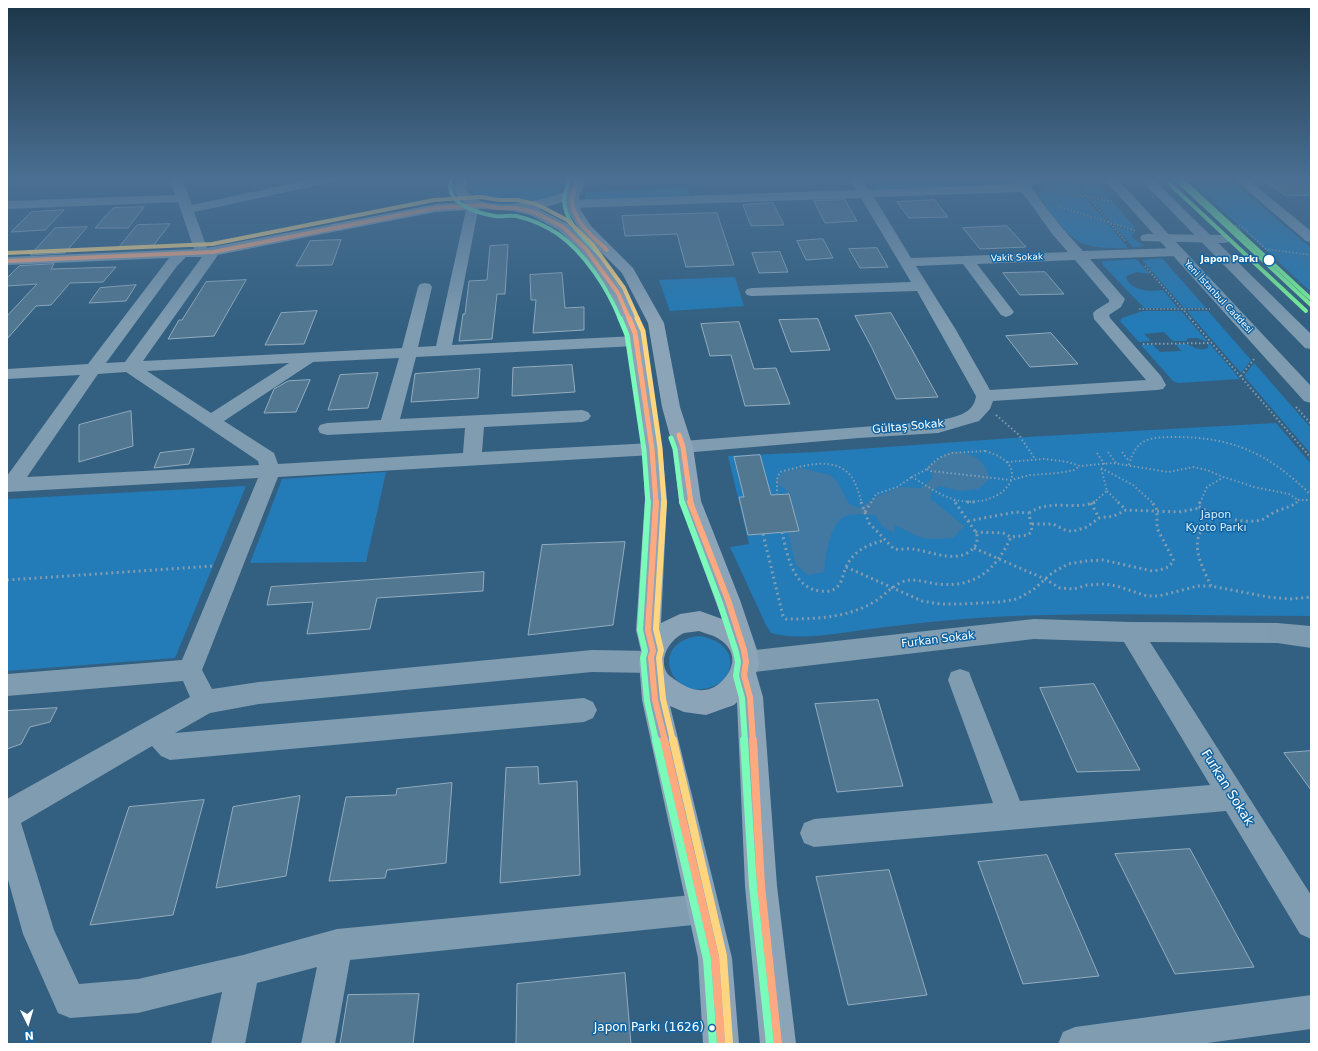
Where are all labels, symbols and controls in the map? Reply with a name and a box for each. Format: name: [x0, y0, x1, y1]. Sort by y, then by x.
street label: Vakit Sokak: [991, 252, 1043, 264]
marker: Japon Parkı: [1262, 253, 1276, 267]
place label: Japon Parkı: [1200, 255, 1258, 265]
street label: Yeni İstanbul Caddesi: [1181, 258, 1255, 336]
street label: Gültaş Sokak: [872, 417, 944, 437]
park label: Japon Kyoto Parkı: [1185, 508, 1247, 534]
street label: Furkan Sokak: [901, 629, 975, 651]
street label: Furkan Sokak: [1197, 747, 1257, 829]
north arrow: [8, 1003, 48, 1043]
place label: Japon Parkı (1626): [594, 1021, 704, 1035]
marker: Japon Parkı (1626): [707, 1023, 717, 1033]
text: N: [24, 1029, 34, 1042]

